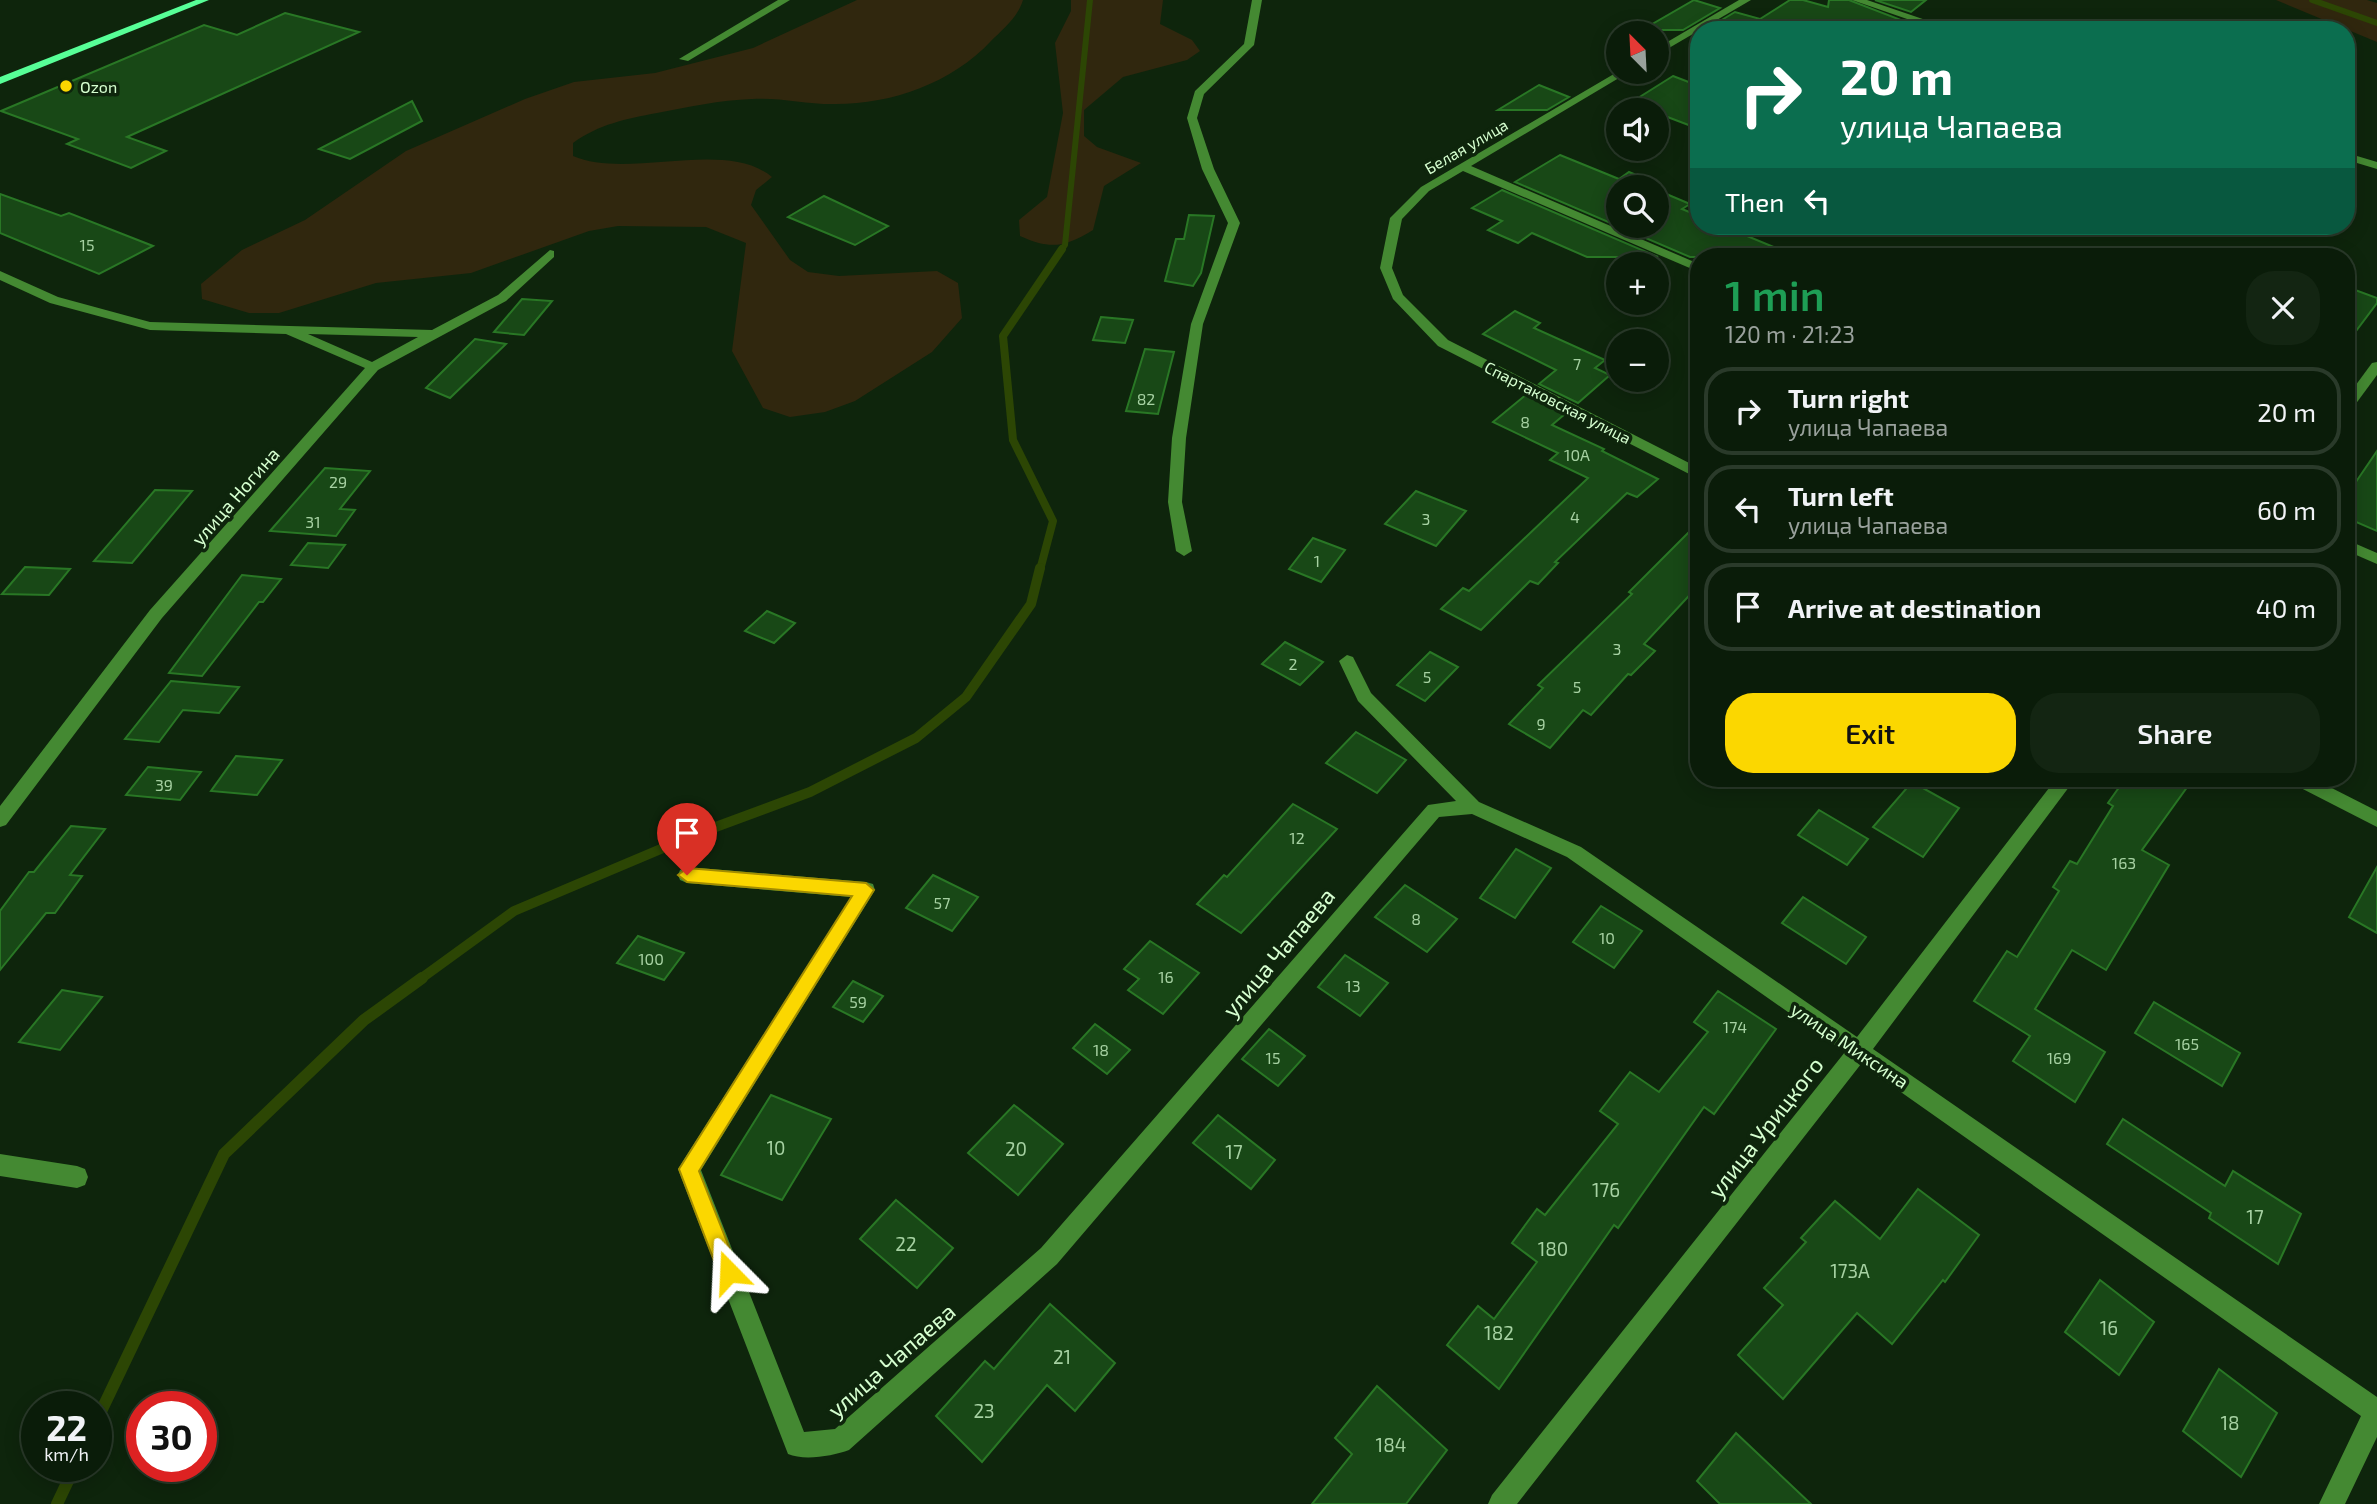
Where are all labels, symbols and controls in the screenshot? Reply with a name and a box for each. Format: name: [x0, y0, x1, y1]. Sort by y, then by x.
north arrow: [1606, 21, 1670, 84]
map controls: [1606, 21, 1669, 392]
text: 20 m: [1840, 46, 1953, 105]
icon: right: [1725, 49, 1816, 140]
place label: Ozon: [80, 77, 117, 96]
marker: Ozon: [58, 78, 74, 94]
button: sound: [1606, 98, 1669, 161]
text: улица Чапаева: [1840, 106, 2063, 144]
street label: Белая улица: [1421, 115, 1512, 178]
button: search: [1606, 175, 1669, 238]
icon: left: [1798, 182, 1836, 220]
text: Then: [1725, 186, 1784, 217]
house number: 15: [80, 235, 94, 254]
button: +: [1606, 252, 1669, 315]
text: 1 min: [1725, 269, 1825, 319]
button: close: [2246, 271, 2320, 345]
text: 120 m · 21:23: [1725, 320, 1855, 348]
button: −: [1606, 329, 1669, 392]
house number: 7: [1573, 354, 1581, 373]
street label: Спартаковская улица: [1481, 357, 1634, 448]
text: Turn right: [1788, 382, 1909, 413]
house number: 82: [1137, 389, 1155, 408]
icon: right: [1729, 392, 1767, 430]
text: 20 m: [2257, 396, 2316, 427]
house number: 8: [1520, 412, 1530, 431]
text: улица Чапаева: [1788, 413, 1948, 441]
street label: улица Ногина: [186, 442, 285, 550]
house number: 10А: [1564, 445, 1590, 464]
house number: 29: [329, 472, 347, 491]
text: Turn left: [1788, 480, 1894, 511]
icon: left: [1729, 490, 1767, 528]
text: 60 m: [2257, 494, 2316, 525]
house number: 4: [1570, 507, 1580, 526]
house number: 3: [1422, 509, 1430, 528]
text: улица Чапаева: [1788, 511, 1948, 539]
house number: 31: [305, 512, 321, 531]
house number: 1: [1314, 551, 1320, 570]
icon: arrive: [1729, 588, 1767, 626]
text: Arrive at destination: [1788, 592, 2041, 623]
text: 40 m: [2256, 592, 2316, 623]
house number: 3: [1613, 639, 1621, 658]
house number: 2: [1289, 654, 1298, 673]
house number: 5: [1423, 667, 1431, 686]
house number: 5: [1573, 677, 1581, 696]
button: Exit: [1725, 693, 2016, 773]
button: Share: [2030, 693, 2320, 773]
house number: 9: [1536, 714, 1546, 733]
house number: 39: [155, 775, 173, 794]
pin: [657, 803, 717, 875]
icon: arrive: [668, 814, 706, 852]
house number: 12: [1289, 828, 1305, 847]
house number: 163: [2112, 853, 2136, 872]
street label: улица Чапаева: [1216, 882, 1341, 1023]
house number: 57: [934, 893, 950, 912]
house number: 8: [1411, 909, 1421, 928]
house number: 10: [1599, 928, 1615, 947]
house number: 100: [638, 949, 664, 968]
house number: 16: [1158, 967, 1174, 986]
house number: 13: [1345, 976, 1361, 995]
house number: 59: [849, 992, 867, 1011]
street label: улица Миксина: [1786, 997, 1913, 1094]
house number: 174: [1723, 1017, 1747, 1036]
house number: 165: [2175, 1034, 2199, 1053]
house number: 18: [1093, 1040, 1109, 1059]
house number: 15: [1266, 1048, 1280, 1067]
house number: 169: [2047, 1048, 2071, 1067]
street label: улица Урицкого: [1701, 1051, 1830, 1204]
house number: 10: [766, 1136, 786, 1159]
house number: 20: [1005, 1137, 1027, 1160]
house number: 17: [1225, 1140, 1243, 1163]
house number: 176: [1592, 1178, 1620, 1201]
house number: 17: [2246, 1205, 2264, 1228]
house number: 22: [895, 1232, 917, 1255]
position arrow: [692, 1235, 766, 1309]
house number: 180: [1538, 1237, 1568, 1260]
house number: 173А: [1830, 1259, 1870, 1282]
street label: улица Чапаева: [821, 1297, 961, 1424]
house number: 16: [2100, 1316, 2118, 1339]
house number: 182: [1484, 1321, 1514, 1344]
house number: 21: [1053, 1345, 1071, 1368]
speed limit sign: 30: [126, 1391, 217, 1482]
house number: 23: [973, 1399, 995, 1422]
text: 22: [46, 1406, 87, 1448]
house number: 18: [2220, 1411, 2240, 1434]
house number: 184: [1376, 1433, 1406, 1456]
text: km/h: [44, 1443, 89, 1465]

